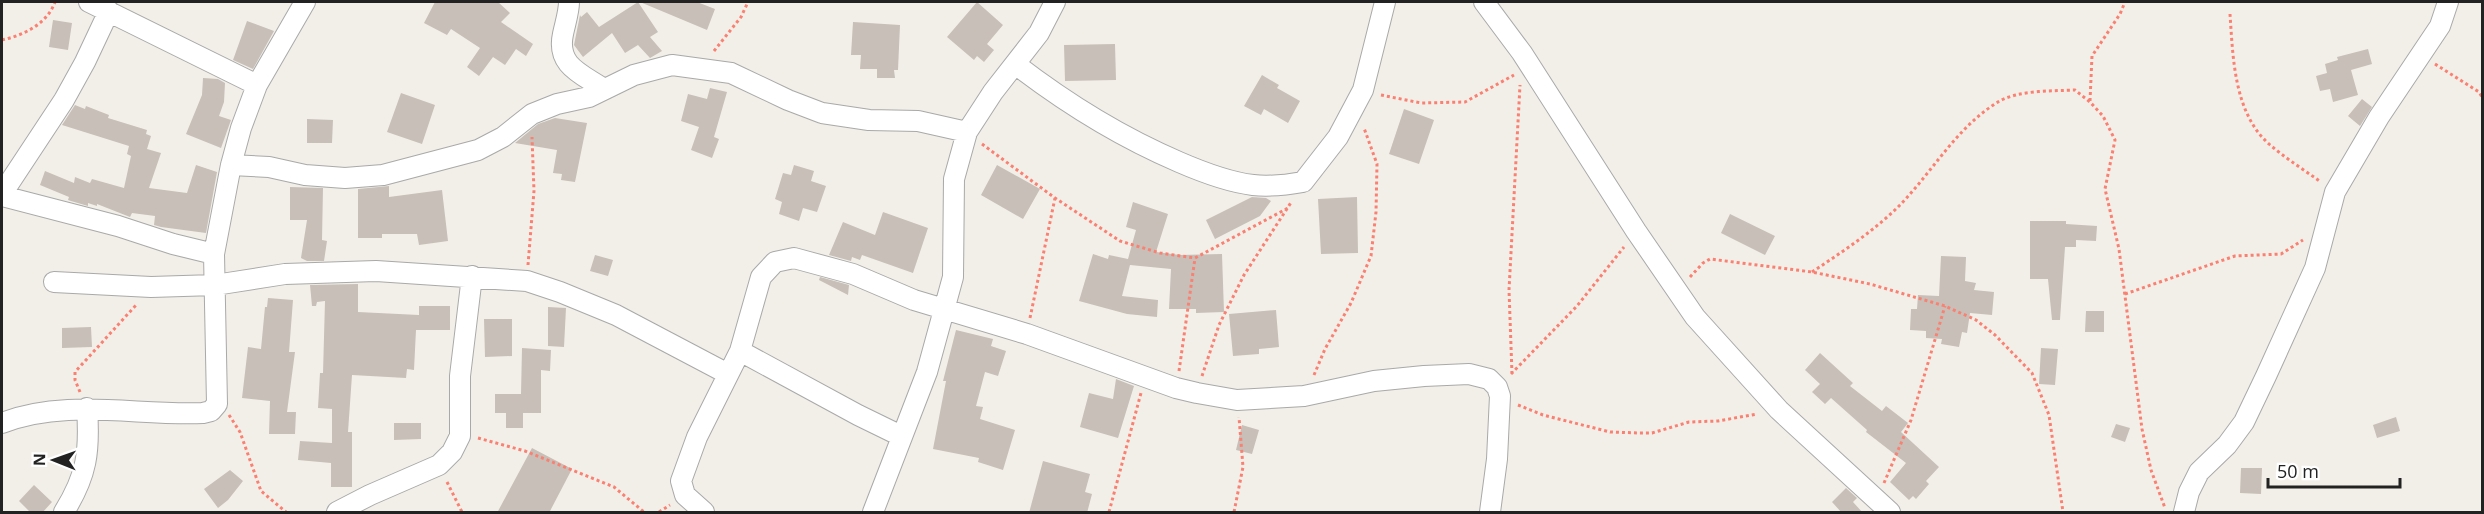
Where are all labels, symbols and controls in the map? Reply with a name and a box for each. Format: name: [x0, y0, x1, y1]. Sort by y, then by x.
north arrow: [24, 430, 84, 490]
scale bar: [2268, 451, 2400, 489]
text: N: [28, 453, 50, 466]
text: 50 m: [2277, 459, 2319, 483]

